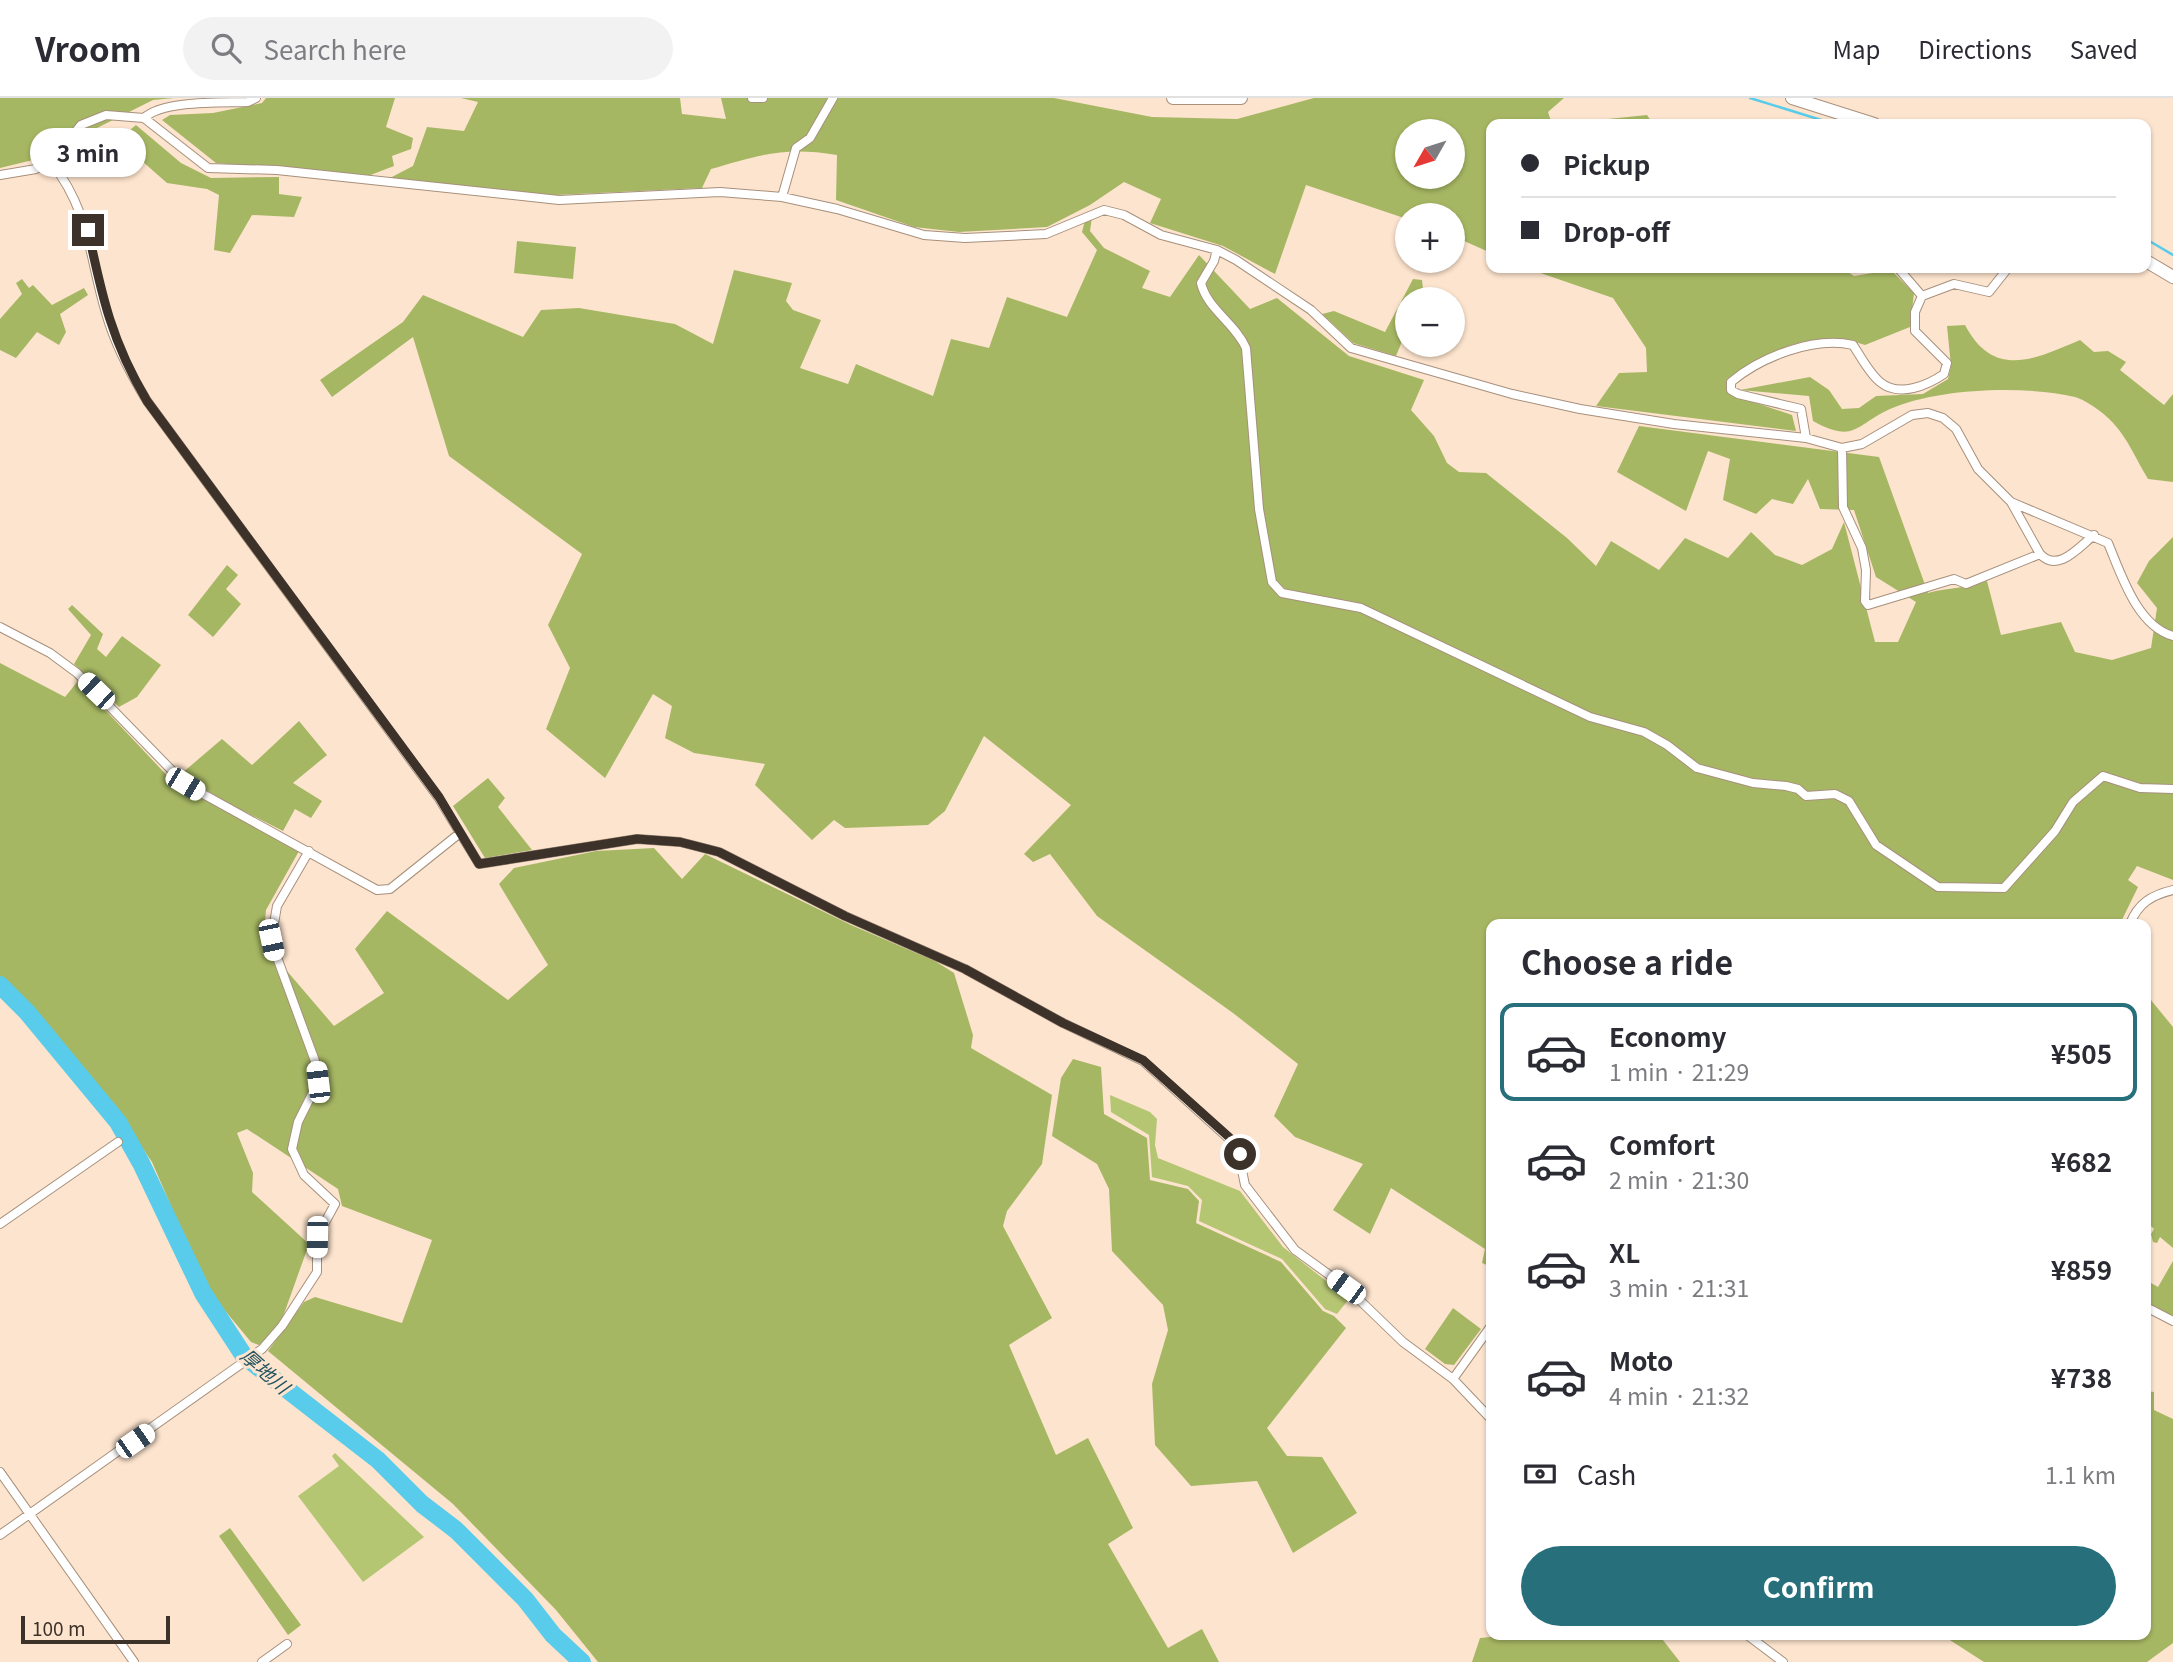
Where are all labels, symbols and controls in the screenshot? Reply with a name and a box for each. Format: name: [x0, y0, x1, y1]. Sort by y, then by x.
search box: [183, 17, 673, 80]
text: Vroom: [35, 24, 141, 72]
icon: search: [207, 29, 245, 67]
text: Search here: [263, 30, 406, 67]
text: Map: [1832, 31, 1880, 66]
text: Directions: [1918, 31, 2032, 66]
text: Saved: [2070, 31, 2138, 66]
north arrow: [1395, 119, 1465, 189]
map controls: [1395, 119, 1465, 357]
callout: 3 min: [30, 129, 146, 178]
text: 3 min: [57, 135, 119, 169]
text: Pickup: [1563, 145, 1650, 182]
button: +: [1395, 203, 1465, 273]
text: Drop-off: [1563, 212, 1670, 249]
route end: [72, 214, 104, 246]
button: −: [1395, 287, 1465, 357]
car: [74, 669, 119, 713]
car: [162, 764, 209, 804]
car: [257, 917, 286, 963]
text: Choose a ride: [1521, 938, 1733, 984]
text: Economy: [1609, 1017, 1727, 1054]
icon: car: [1525, 1021, 1588, 1084]
text: ¥505: [2051, 1034, 2112, 1071]
text: 1 min · 21:29: [1609, 1054, 1749, 1088]
car: [306, 1060, 331, 1104]
text: Comfort: [1609, 1125, 1715, 1162]
icon: car: [1525, 1129, 1588, 1192]
route start: [1224, 1138, 1256, 1170]
text: ¥682: [2051, 1142, 2112, 1179]
text: 2 min · 21:30: [1609, 1162, 1749, 1196]
car: [307, 1216, 328, 1258]
text: XL: [1609, 1233, 1640, 1270]
icon: car: [1525, 1237, 1588, 1300]
text: ¥859: [2051, 1250, 2112, 1287]
car: [1323, 1266, 1370, 1308]
text: 3 min · 21:31: [1609, 1270, 1749, 1304]
water label: 厚地川: [236, 1341, 298, 1400]
text: Moto: [1609, 1341, 1673, 1378]
icon: car: [1525, 1345, 1588, 1408]
text: ¥738: [2051, 1358, 2112, 1395]
text: 4 min · 21:32: [1609, 1378, 1749, 1412]
car: [112, 1420, 159, 1462]
icon: cash: [1521, 1455, 1559, 1493]
text: Cash: [1577, 1455, 1636, 1492]
text: 1.1 km: [2045, 1457, 2116, 1491]
button: Confirm: [1521, 1546, 2116, 1626]
scale bar: [21, 1613, 170, 1645]
text: 100 m: [32, 1614, 86, 1641]

